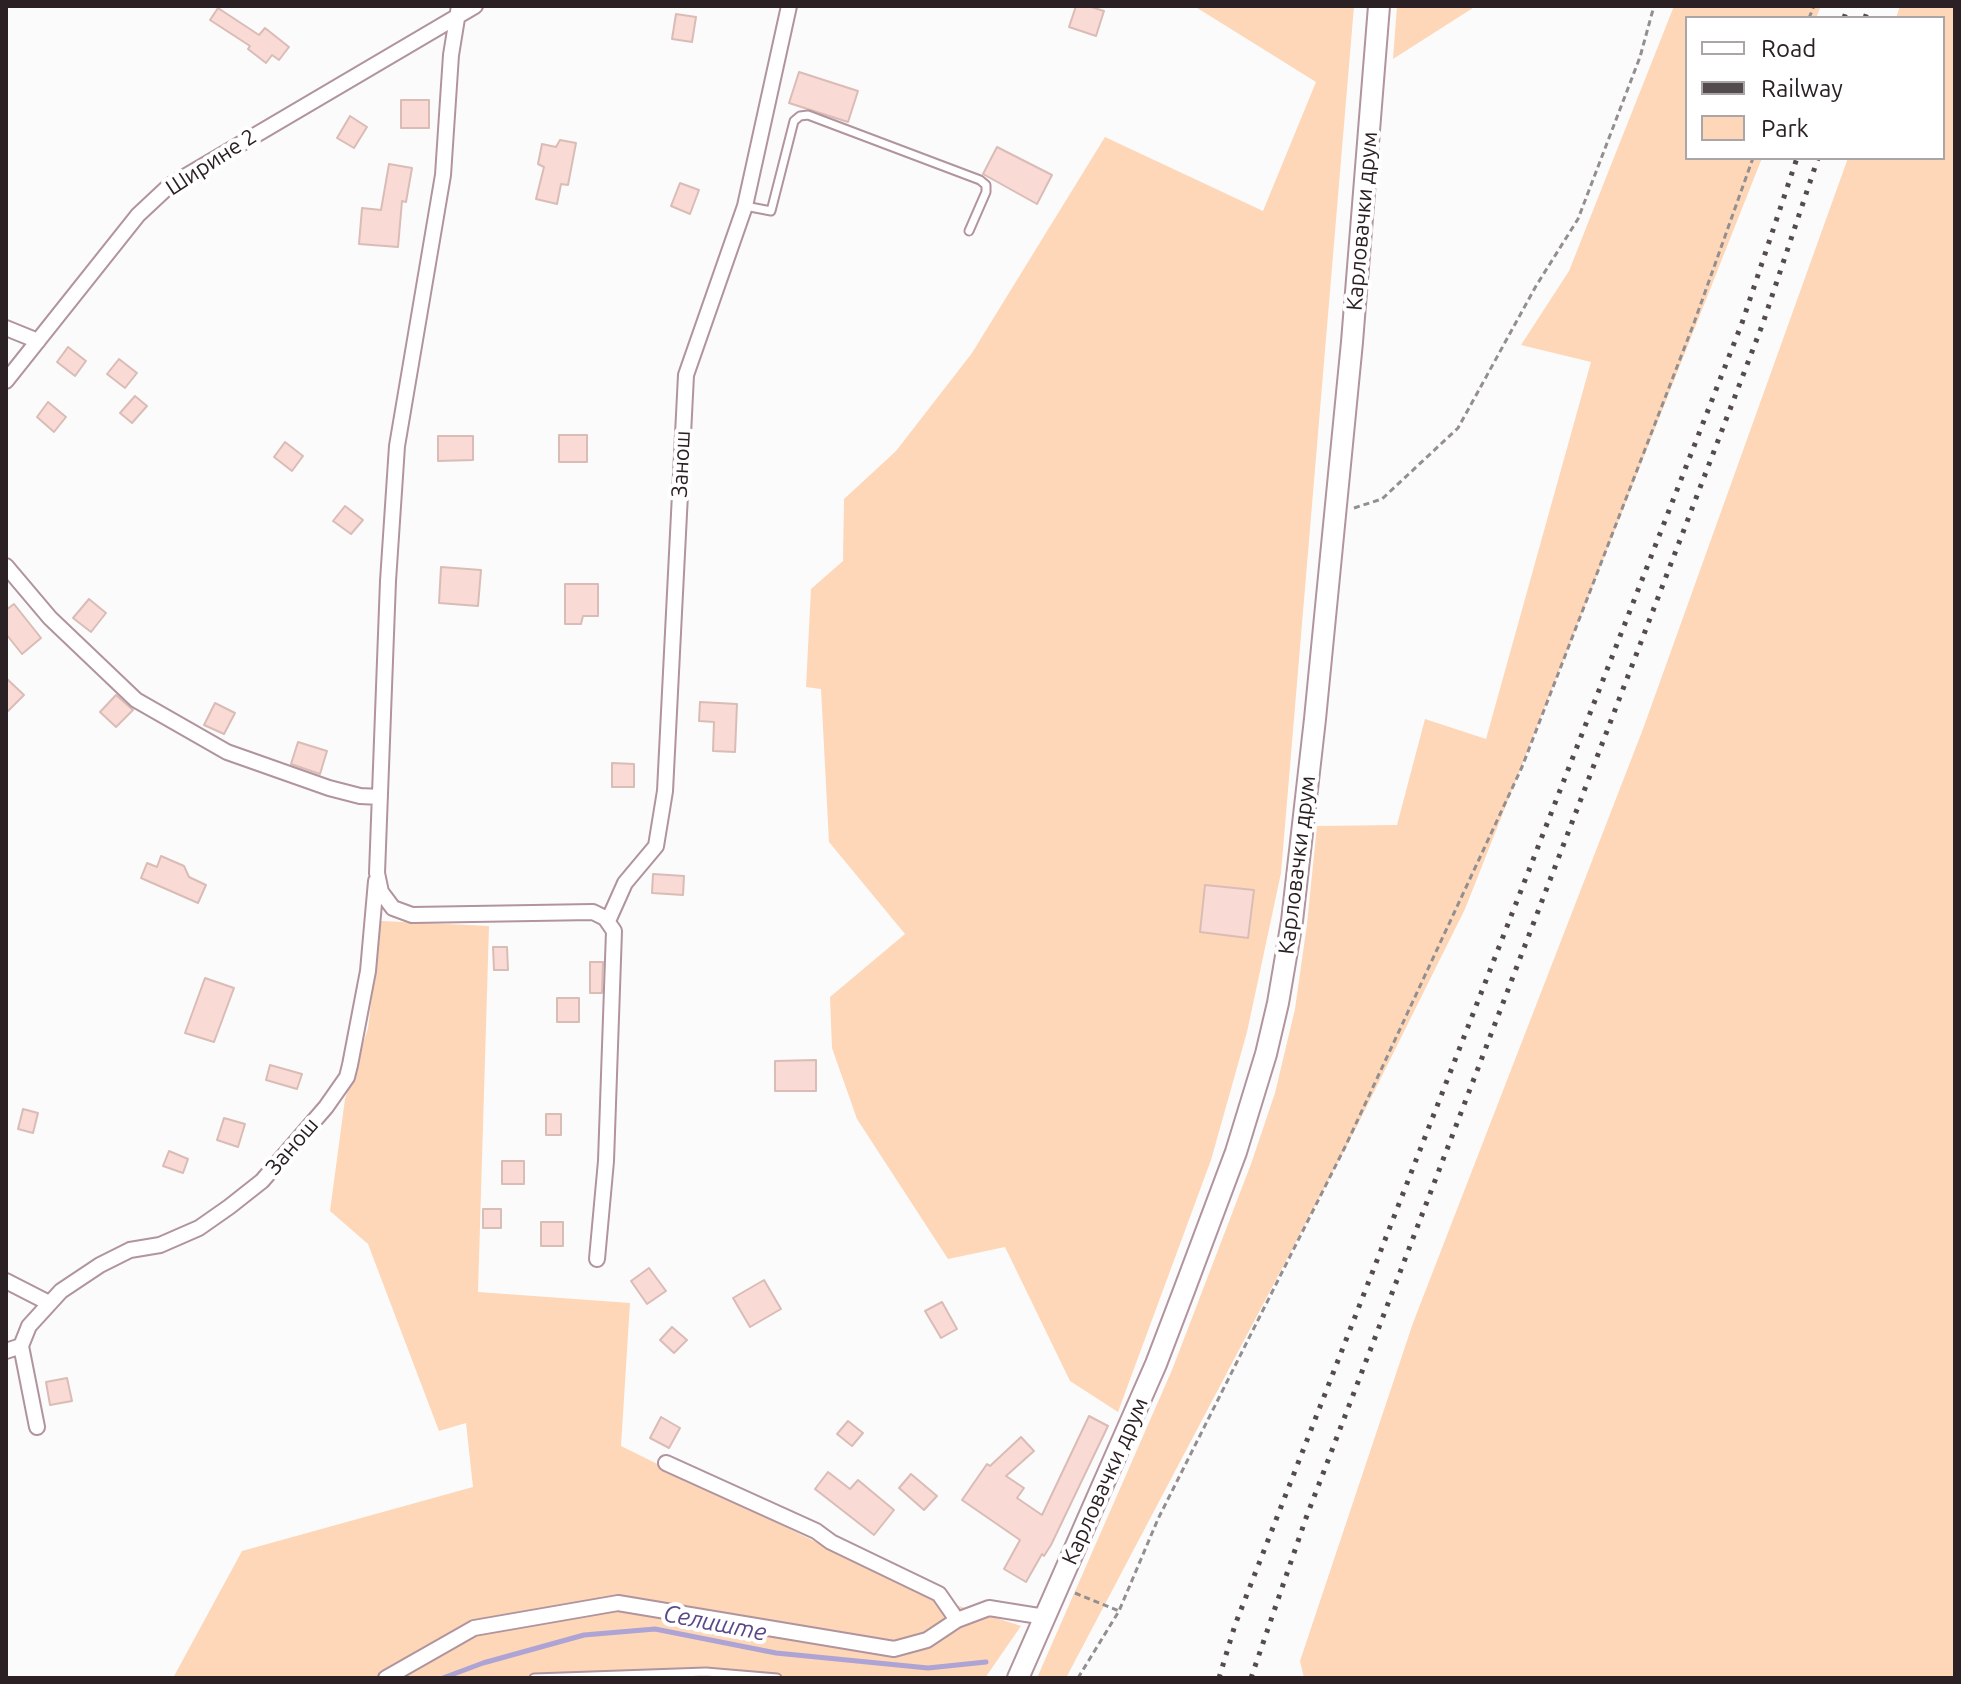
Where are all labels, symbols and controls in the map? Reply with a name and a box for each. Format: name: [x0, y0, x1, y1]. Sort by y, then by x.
legend: [1685, 16, 1945, 160]
text: Road: [1761, 35, 1816, 62]
text: Railway: [1761, 75, 1843, 102]
text: Park: [1761, 115, 1809, 142]
street label: Ширине 2: [161, 123, 261, 201]
street label: Карловачки друм: [1341, 130, 1383, 312]
street label: Занош: [666, 430, 696, 498]
street label: Карловачки друм: [1273, 774, 1321, 956]
street label: Занош: [260, 1112, 324, 1180]
street label: Карловачки друм: [1056, 1393, 1154, 1569]
water label: Селиште: [661, 1599, 769, 1647]

